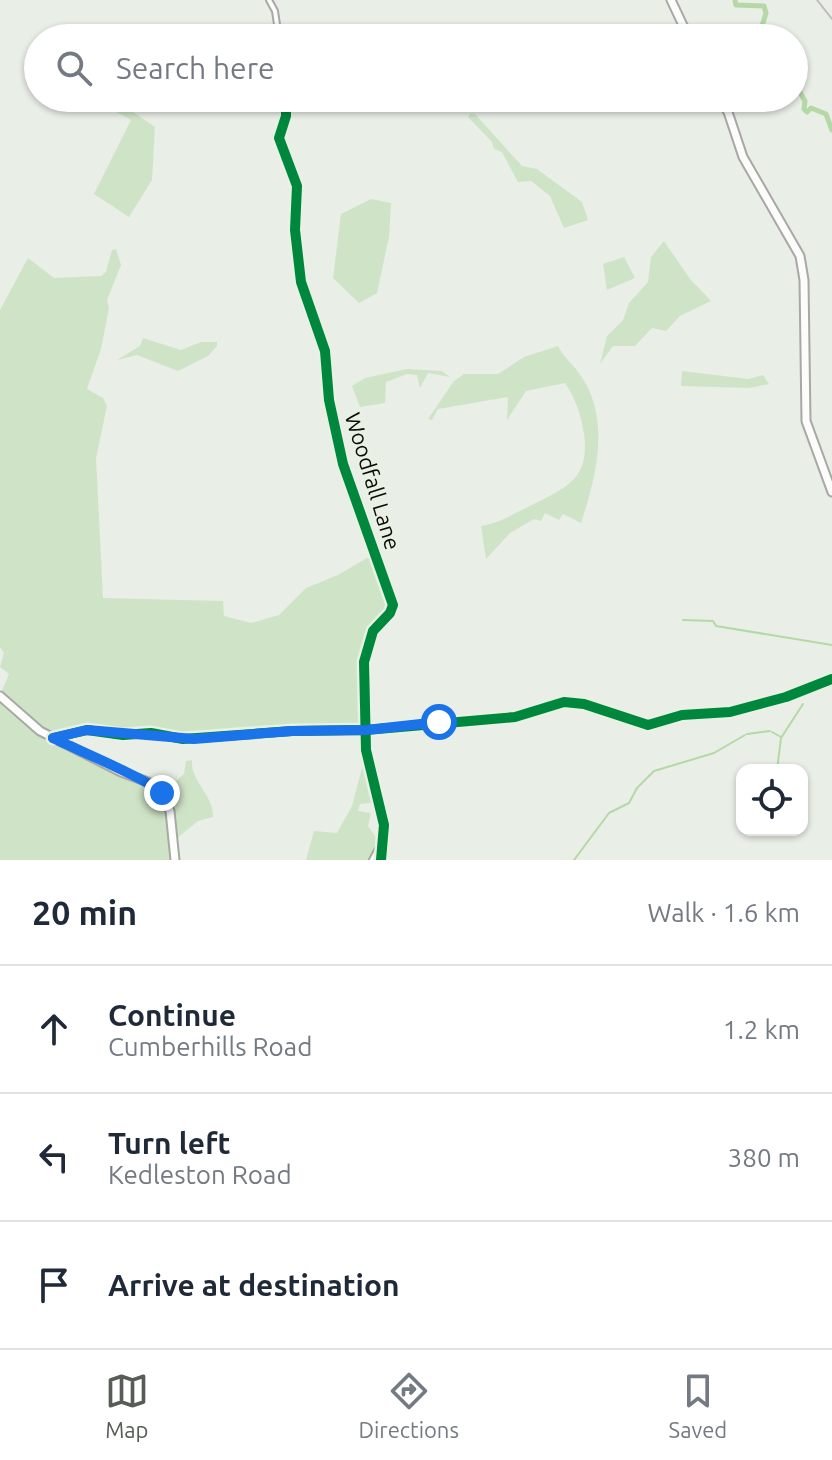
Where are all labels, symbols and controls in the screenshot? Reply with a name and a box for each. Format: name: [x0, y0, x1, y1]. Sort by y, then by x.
search box: [24, 24, 808, 112]
icon: search: [52, 46, 96, 90]
text: Search here: [116, 51, 275, 85]
street label: Woodfall Lane: [341, 409, 406, 552]
route start: [421, 704, 457, 740]
map controls: [736, 764, 808, 836]
button: locate: [736, 764, 808, 836]
route end: [144, 775, 180, 811]
text: 20 min: [32, 893, 137, 931]
text: Walk · 1.6 km: [648, 898, 800, 927]
text: Continue: [108, 998, 236, 1032]
icon: ahead: [32, 1007, 76, 1051]
text: 1.2 km: [723, 1015, 800, 1044]
text: Cumberhills Road: [108, 1032, 312, 1061]
text: Turn left: [108, 1126, 230, 1160]
icon: left: [32, 1135, 76, 1179]
text: 380 m: [728, 1143, 800, 1172]
text: Kedleston Road: [108, 1160, 292, 1189]
icon: arrive: [32, 1263, 76, 1307]
text: Arrive at destination: [108, 1268, 400, 1302]
tab: Map: [105, 1369, 149, 1442]
tab: Directions: [358, 1369, 459, 1442]
tab: Saved: [669, 1369, 727, 1442]

